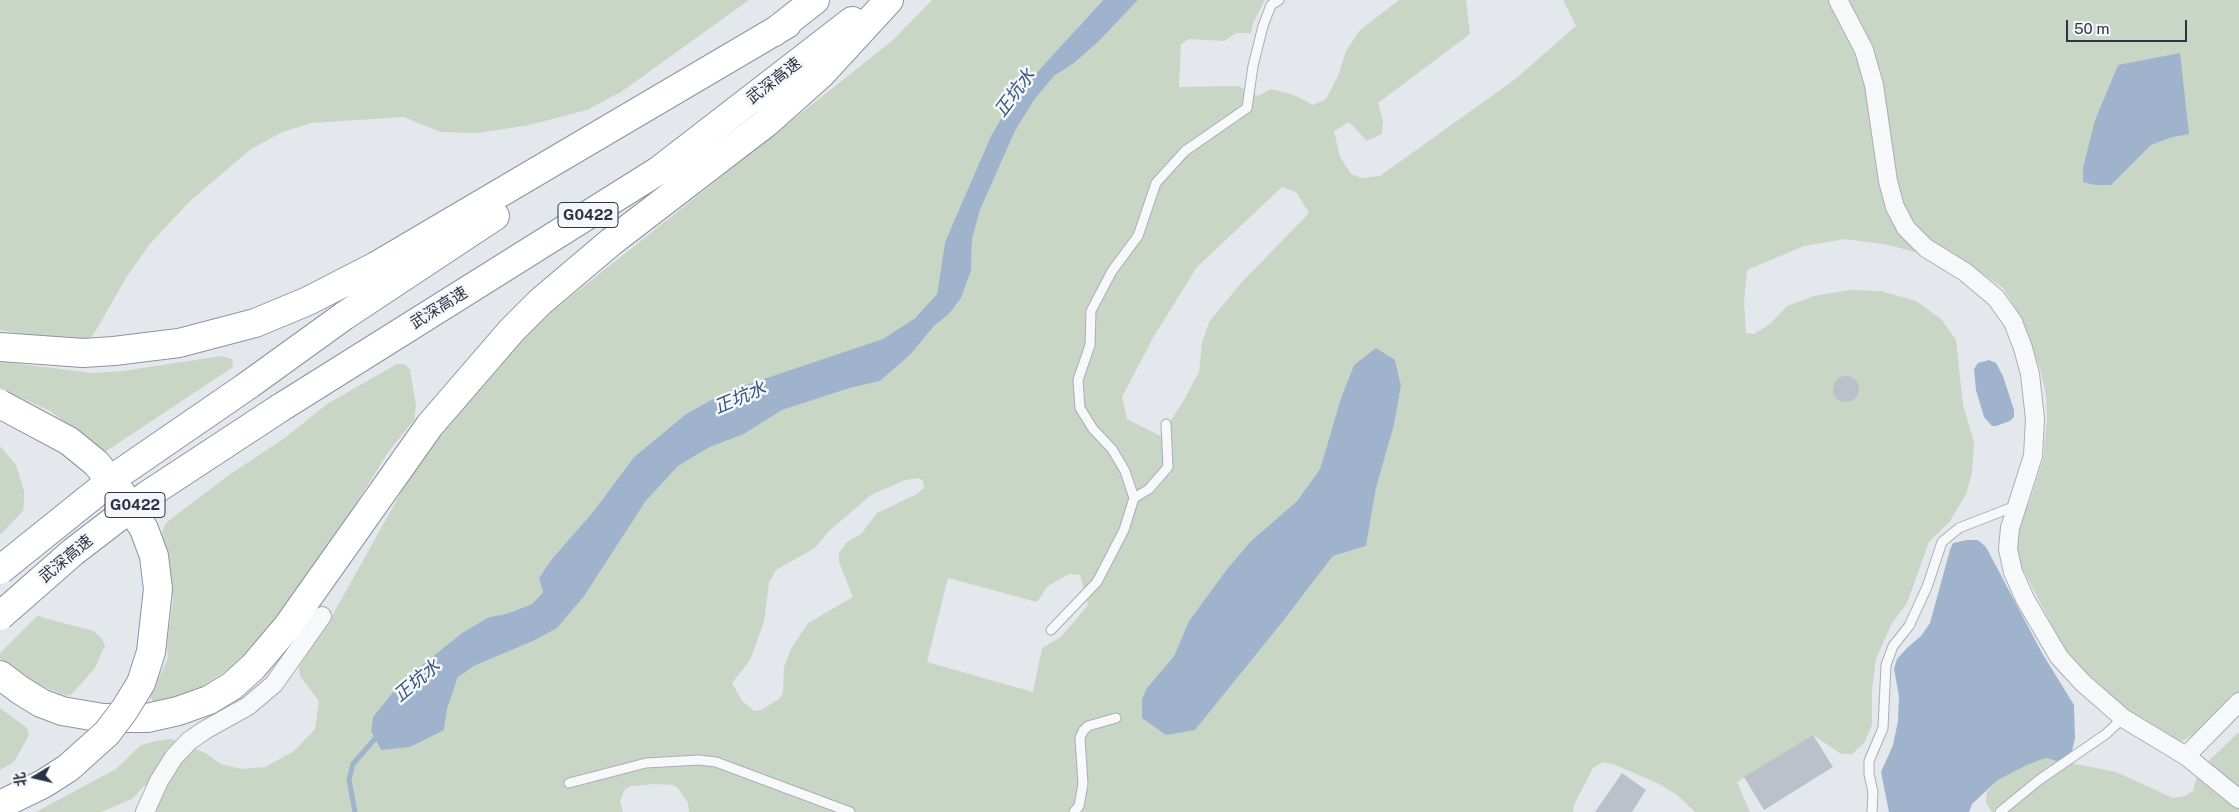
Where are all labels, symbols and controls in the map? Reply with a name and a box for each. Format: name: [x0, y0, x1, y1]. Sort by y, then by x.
scale bar: [2069, 10, 2190, 42]
text: 50 m: [2074, 20, 2109, 37]
street label: 武深高速: [743, 54, 805, 108]
water label: 正坑水: [990, 65, 1040, 121]
road number: G0422: [558, 202, 618, 228]
street label: 武深高速: [407, 283, 471, 333]
water label: 正坑水: [711, 378, 769, 418]
road number: G0422: [105, 492, 165, 518]
street label: 武深高速: [35, 531, 97, 587]
water label: 正坑水: [389, 655, 445, 707]
north arrow: [10, 752, 60, 802]
text: 北: [11, 771, 29, 788]

